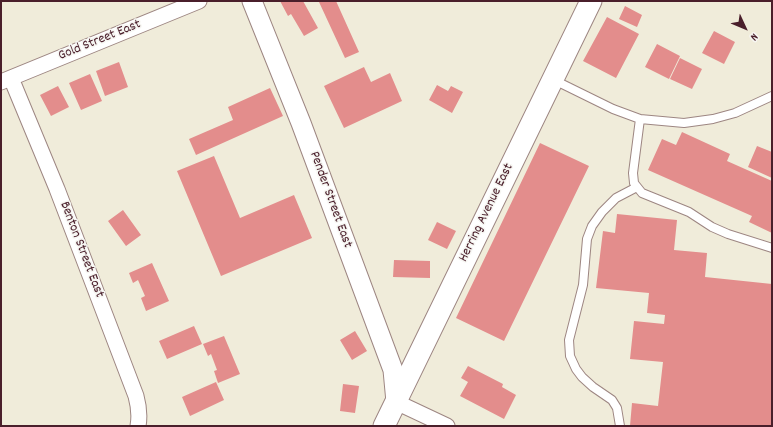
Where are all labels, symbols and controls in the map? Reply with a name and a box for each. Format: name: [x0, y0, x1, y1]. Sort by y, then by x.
north arrow: [725, 8, 765, 48]
street label: Gold Street East: [56, 17, 144, 65]
text: N: [746, 29, 761, 44]
street label: Pender Street East: [305, 150, 355, 250]
street label: Herring Avenue East: [456, 161, 518, 265]
street label: Benton Street East: [55, 200, 107, 300]

